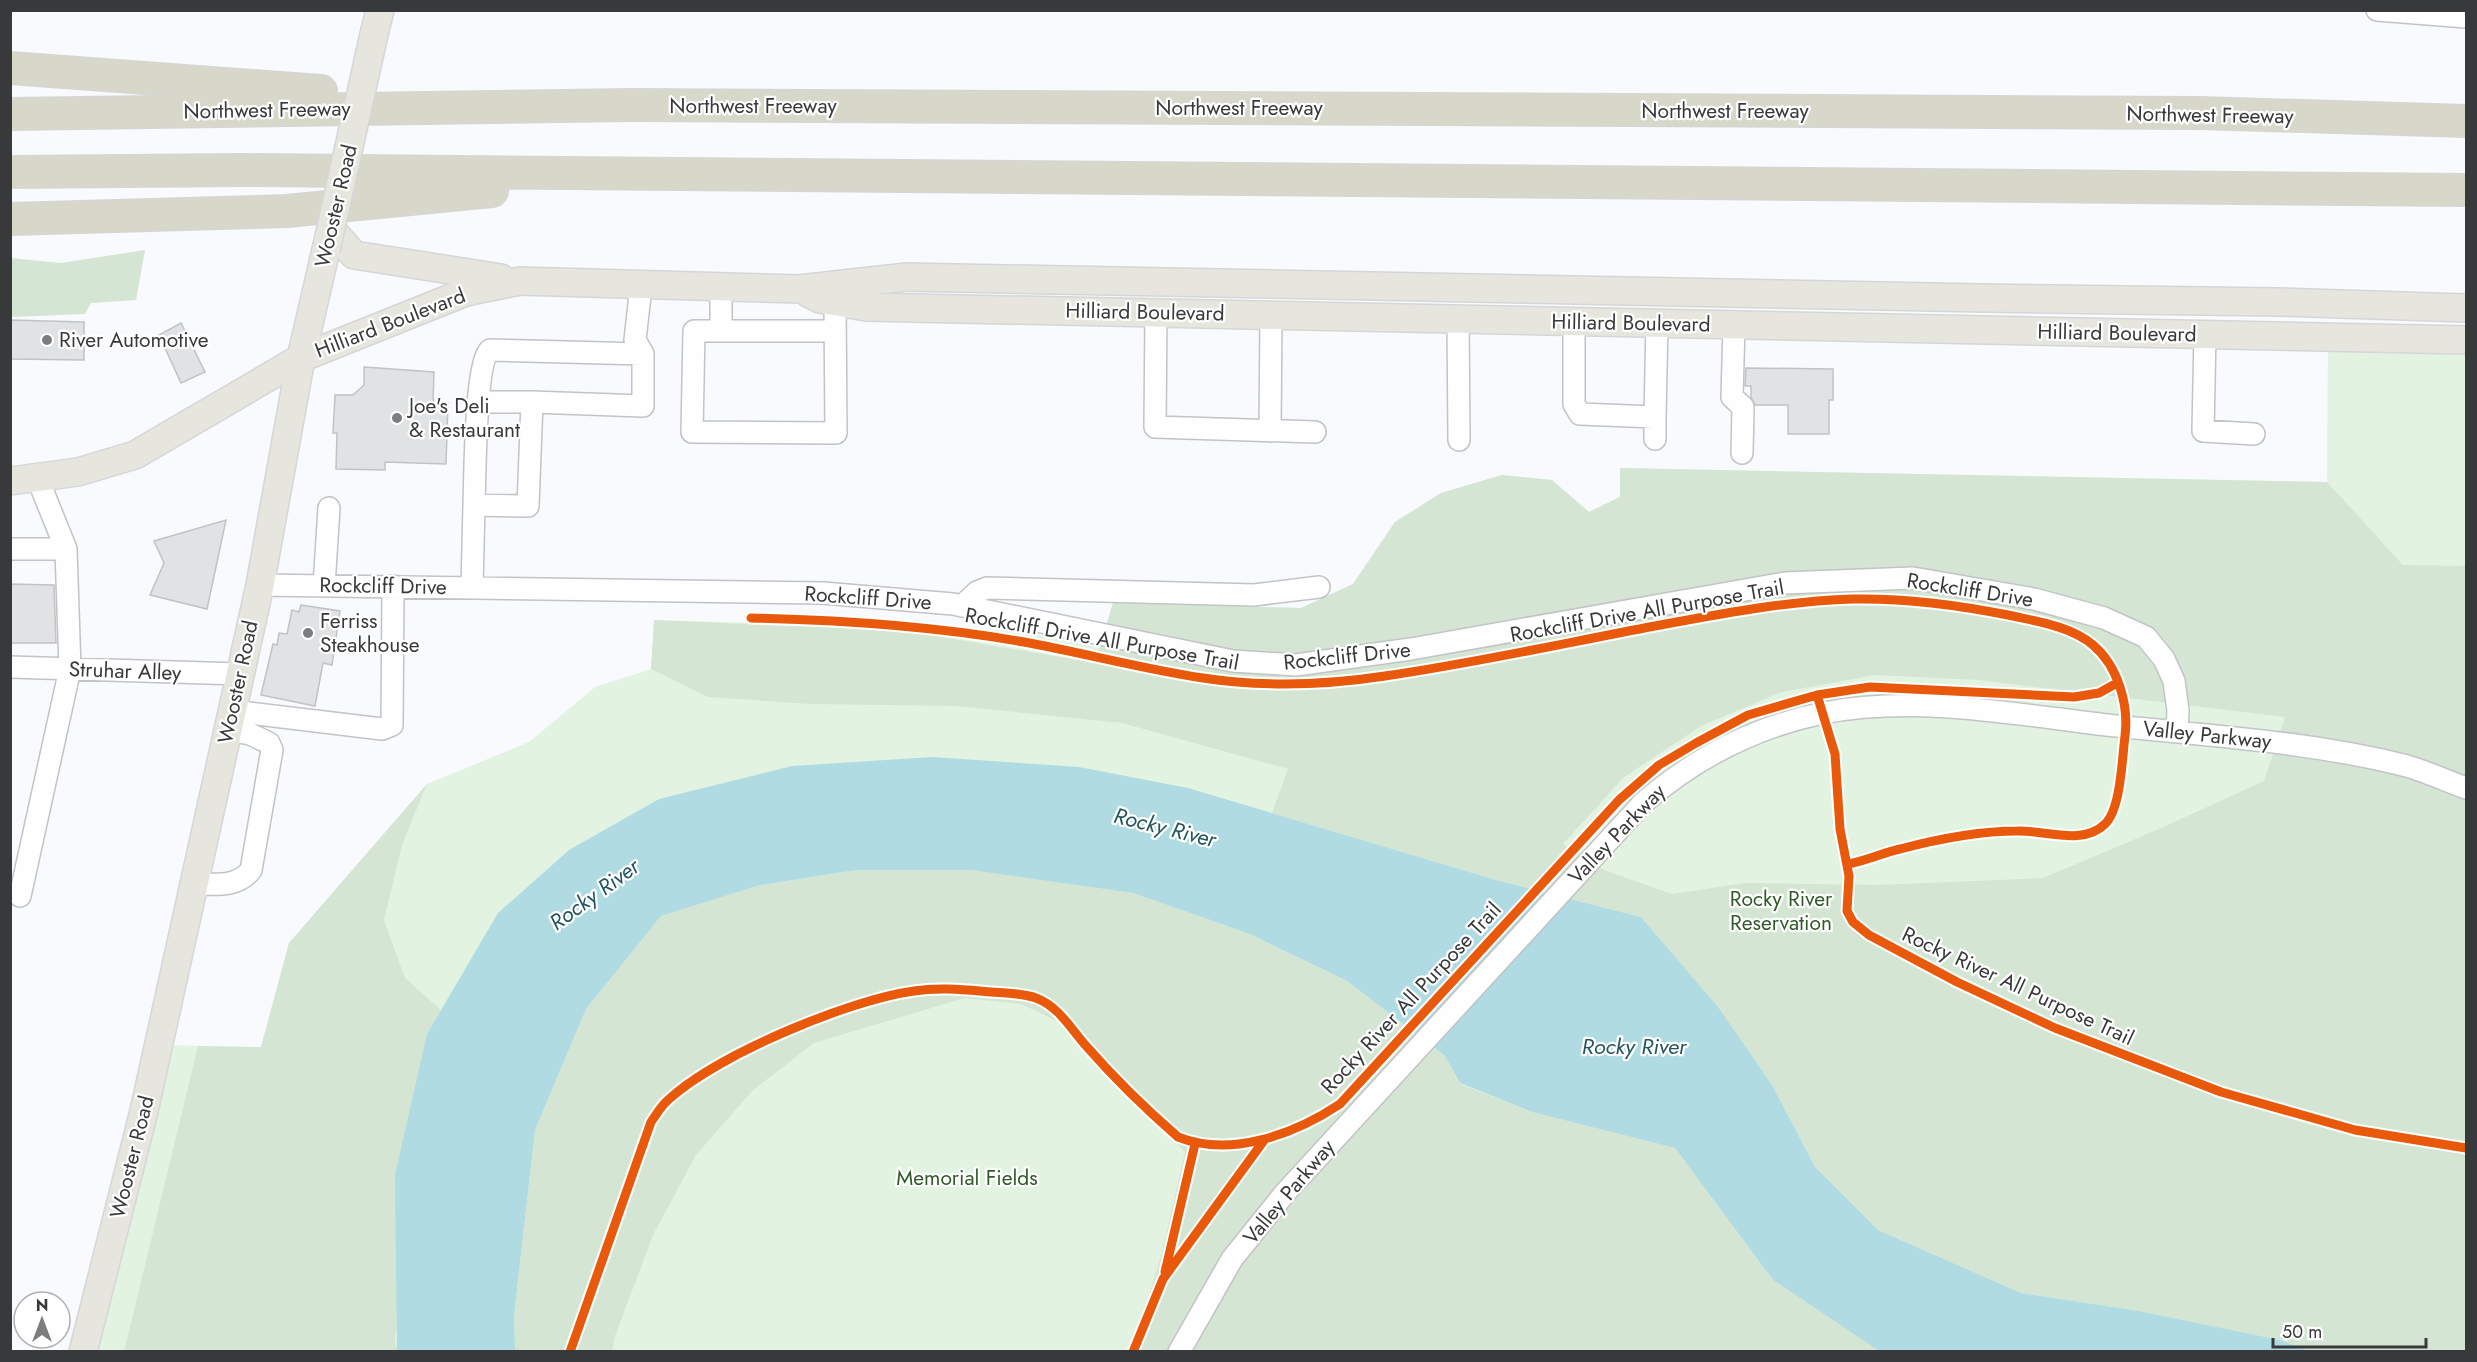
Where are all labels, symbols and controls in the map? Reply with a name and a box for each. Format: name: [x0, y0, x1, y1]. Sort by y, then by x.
street label: Northwest Freeway: [669, 91, 837, 121]
street label: Northwest Freeway: [1155, 93, 1323, 123]
street label: Northwest Freeway: [183, 94, 352, 126]
street label: Northwest Freeway: [1641, 96, 1809, 126]
street label: Northwest Freeway: [2126, 99, 2295, 131]
street label: Wooster Road: [307, 142, 365, 270]
street label: Hilliard Boulevard: [310, 280, 470, 366]
street label: Hilliard Boulevard: [1065, 296, 1225, 328]
street label: Hilliard Boulevard: [1551, 307, 1711, 339]
street label: Hilliard Boulevard: [2037, 317, 2197, 349]
place label: River Automotive: [59, 325, 209, 355]
marker: River Automotive: [40, 333, 54, 347]
place label: Joe's Deli & Restaurant: [406, 391, 520, 445]
marker: Joe's Deli & Restaurant: [390, 411, 404, 425]
street label: Rockcliff Drive: [1905, 565, 2035, 615]
street label: Rockcliff Drive: [319, 570, 447, 602]
street label: Rockcliff Drive All Purpose Trail: [1508, 572, 1786, 650]
street label: Rockcliff Drive: [803, 579, 933, 617]
street label: Rockcliff Drive All Purpose Trail: [963, 600, 1241, 678]
place label: Ferriss Steakhouse: [320, 606, 420, 660]
street label: Wooster Road: [210, 618, 266, 746]
marker: Ferriss Steakhouse: [301, 626, 315, 640]
street label: Rockcliff Drive: [1282, 634, 1412, 678]
street label: Struhar Alley: [68, 654, 183, 688]
street label: Valley Parkway: [2141, 713, 2273, 757]
street label: Valley Parkway: [1561, 777, 1673, 891]
water label: Rocky River: [1110, 799, 1221, 856]
water label: Rocky River: [542, 849, 647, 938]
park label: Rocky River Reservation: [1730, 884, 1833, 938]
street label: Rocky River All Purpose Trail: [1314, 895, 1508, 1101]
street label: Rocky River All Purpose Trail: [1897, 919, 2139, 1053]
water label: Rocky River: [1582, 1030, 1688, 1062]
street label: Wooster Road: [102, 1093, 162, 1221]
street label: Valley Parkway: [1236, 1132, 1342, 1251]
park label: Memorial Fields: [896, 1163, 1038, 1193]
north arrow: [12, 1290, 72, 1350]
text: N: [36, 1294, 48, 1317]
scale bar: [2273, 1311, 2426, 1349]
text: 50 m: [2282, 1319, 2322, 1345]

